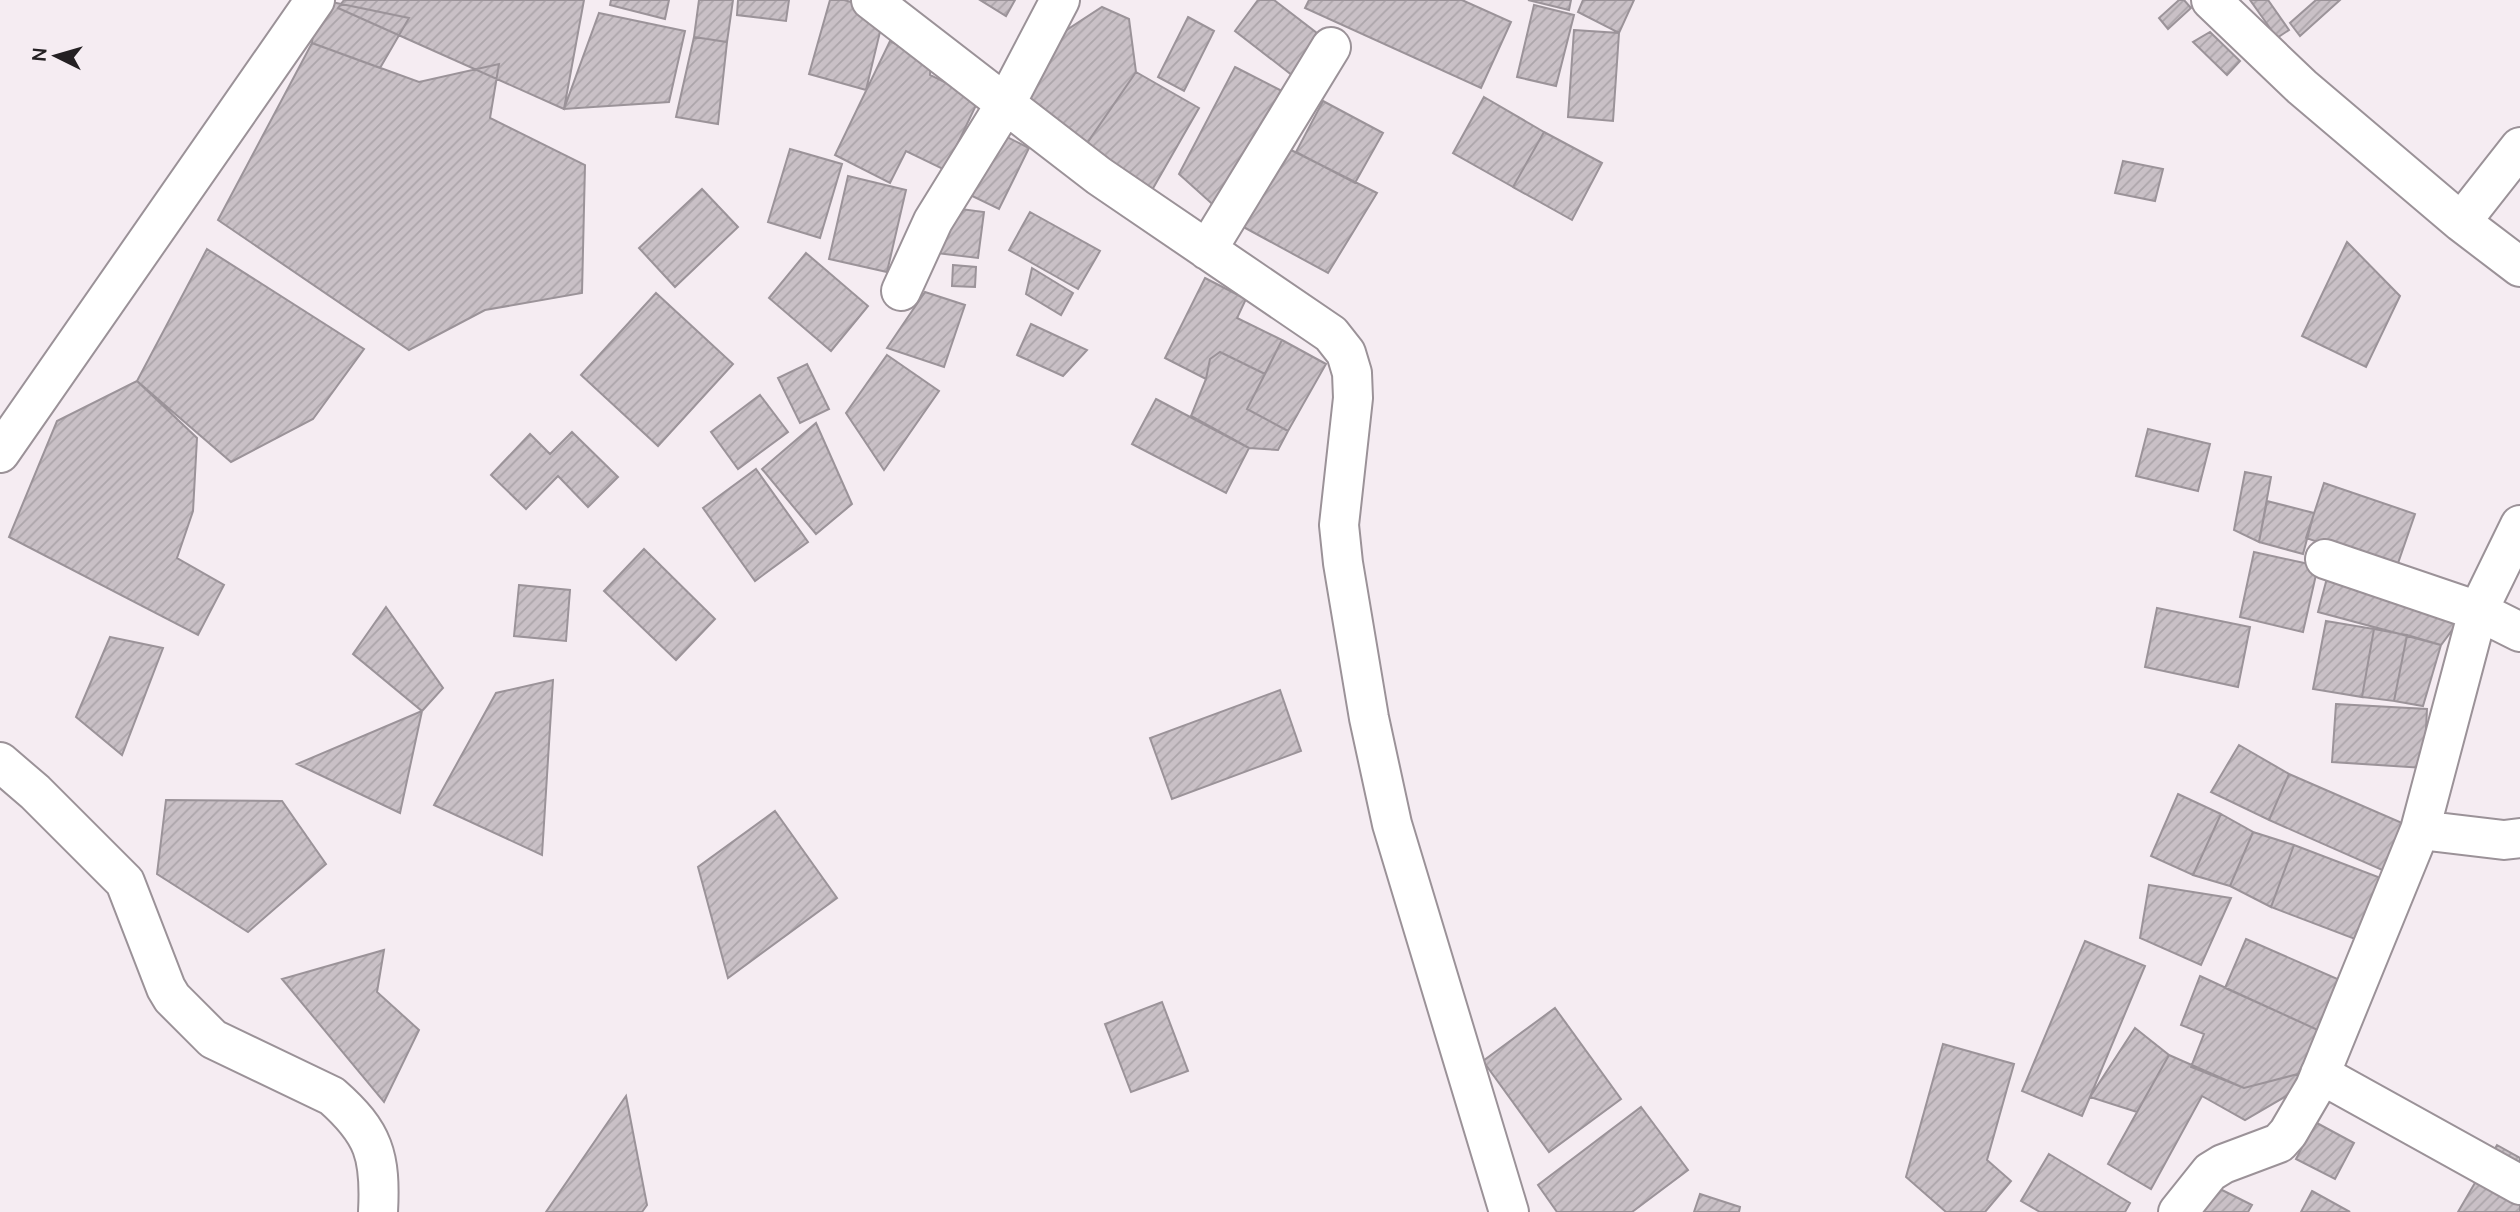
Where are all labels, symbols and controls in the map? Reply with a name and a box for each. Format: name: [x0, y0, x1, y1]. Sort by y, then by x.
north arrow: [21, 21, 91, 91]
text: N: [26, 47, 53, 62]

